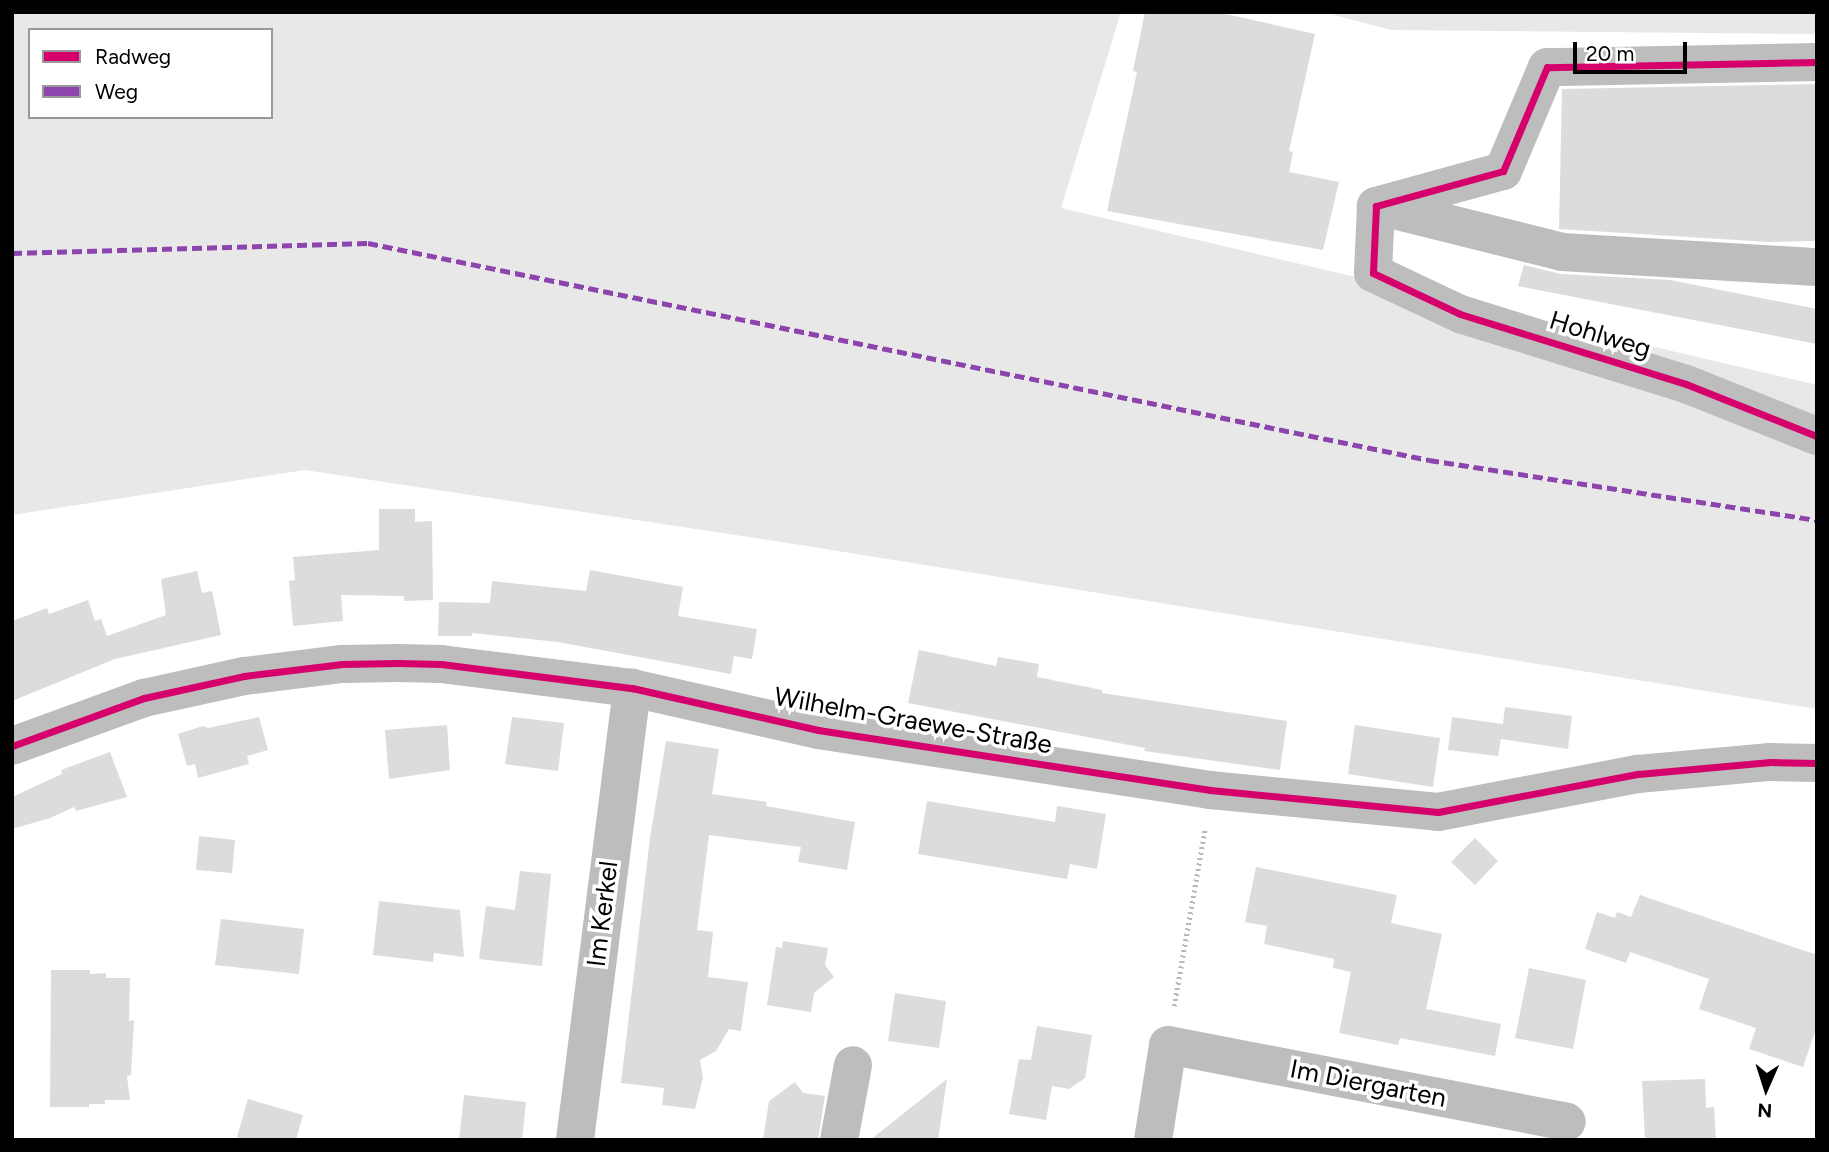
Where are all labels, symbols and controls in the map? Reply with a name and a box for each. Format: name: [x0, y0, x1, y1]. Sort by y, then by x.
legend: [28, 28, 273, 119]
scale bar: [1577, 28, 1691, 72]
text: 20 m: [1586, 41, 1634, 66]
text: Radweg: [95, 44, 171, 69]
text: Weg: [95, 79, 138, 104]
street label: Hohlweg: [1546, 305, 1654, 365]
street label: Wilhelm-Graewe-Straße: [772, 681, 1054, 761]
street label: Im Kerkel: [581, 859, 625, 969]
street label: Im Diergarten: [1287, 1054, 1449, 1114]
north arrow: [1731, 1054, 1801, 1124]
text: N: [1757, 1099, 1773, 1122]

